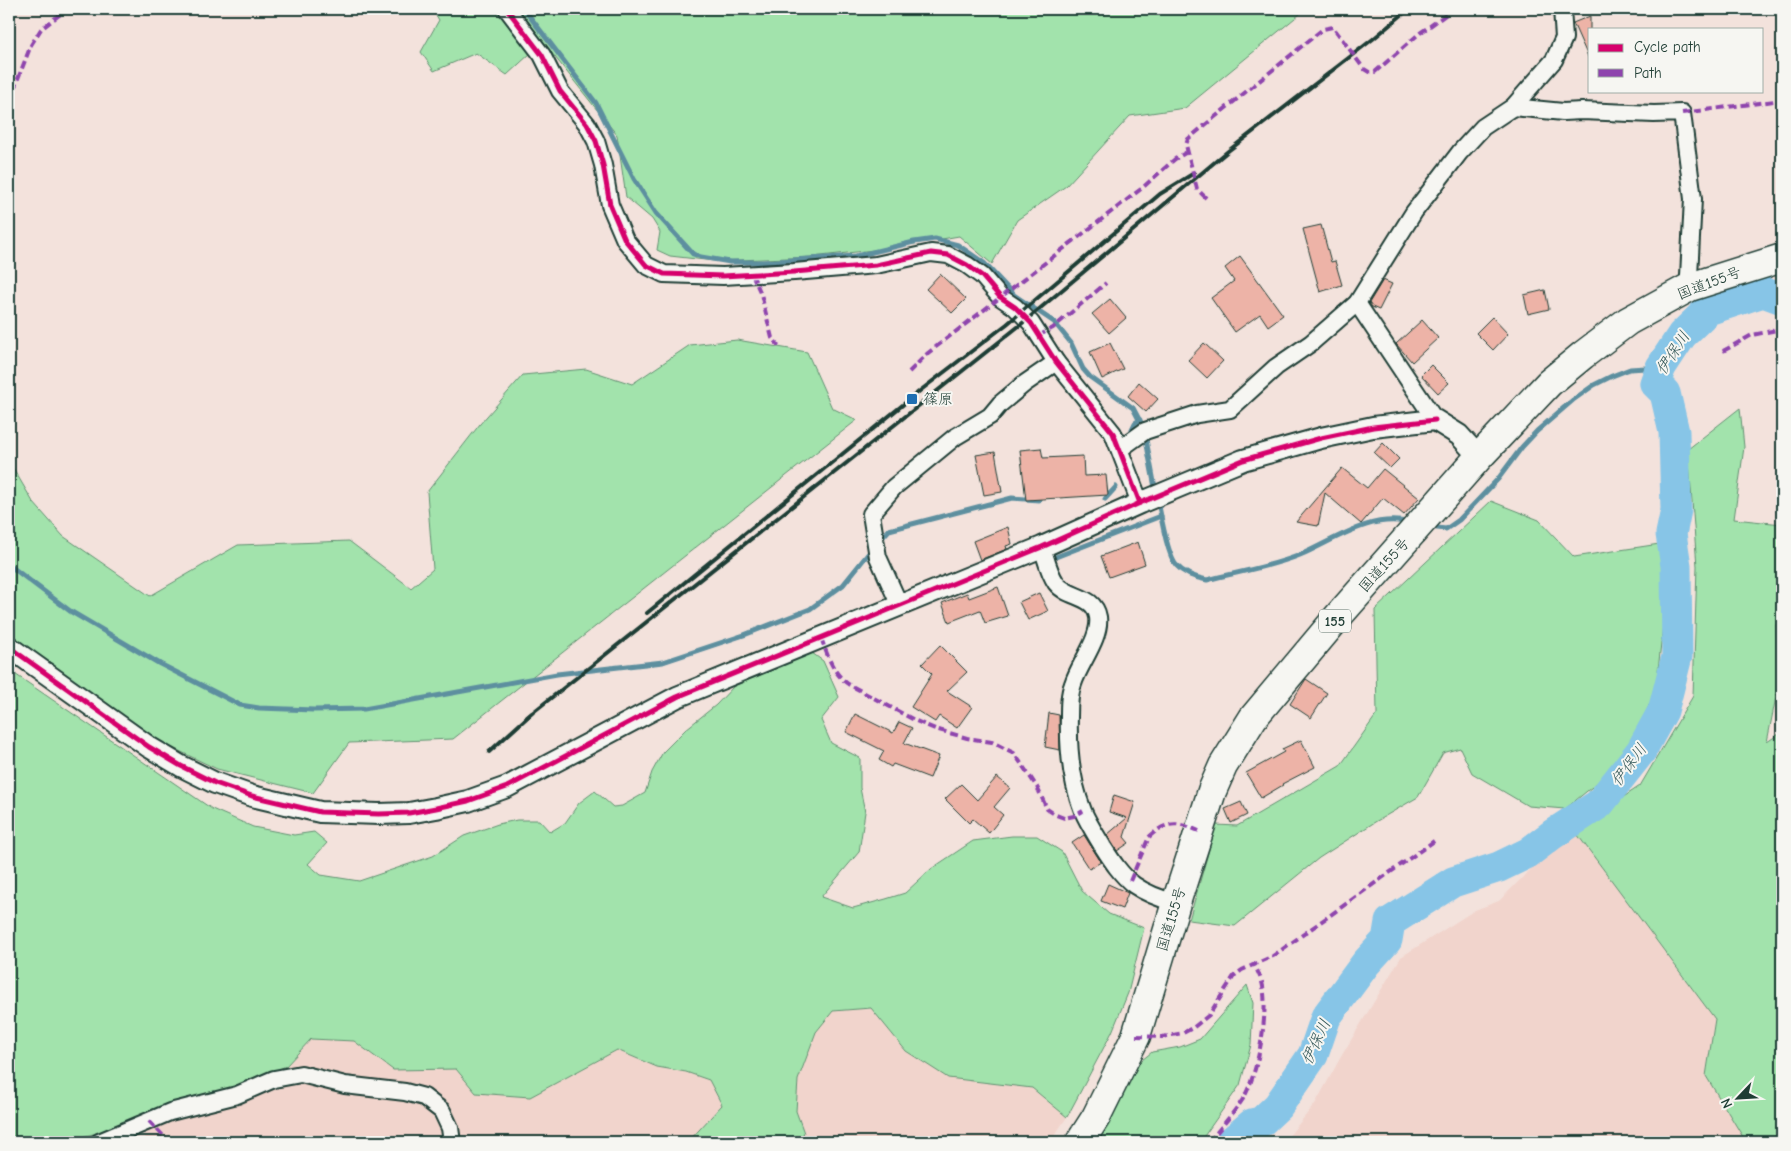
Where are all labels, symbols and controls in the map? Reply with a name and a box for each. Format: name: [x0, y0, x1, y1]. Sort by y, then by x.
legend: [1588, 28, 1764, 92]
text: Cycle path: [1634, 38, 1701, 56]
text: Path: [1634, 64, 1662, 82]
street label: 国道155号: [1674, 263, 1744, 303]
water label: 伊保川: [1652, 328, 1694, 378]
place label: 篠原: [923, 390, 953, 408]
marker: 篠原: [905, 392, 919, 406]
street label: 国道155号: [1355, 534, 1413, 596]
road number: 155: [1319, 610, 1351, 632]
water label: 伊保川: [1607, 740, 1651, 790]
street label: 国道155号: [1153, 884, 1189, 954]
water label: 伊保川: [1298, 1016, 1334, 1068]
north arrow: [1714, 1074, 1764, 1124]
text: N: [1717, 1096, 1736, 1111]

